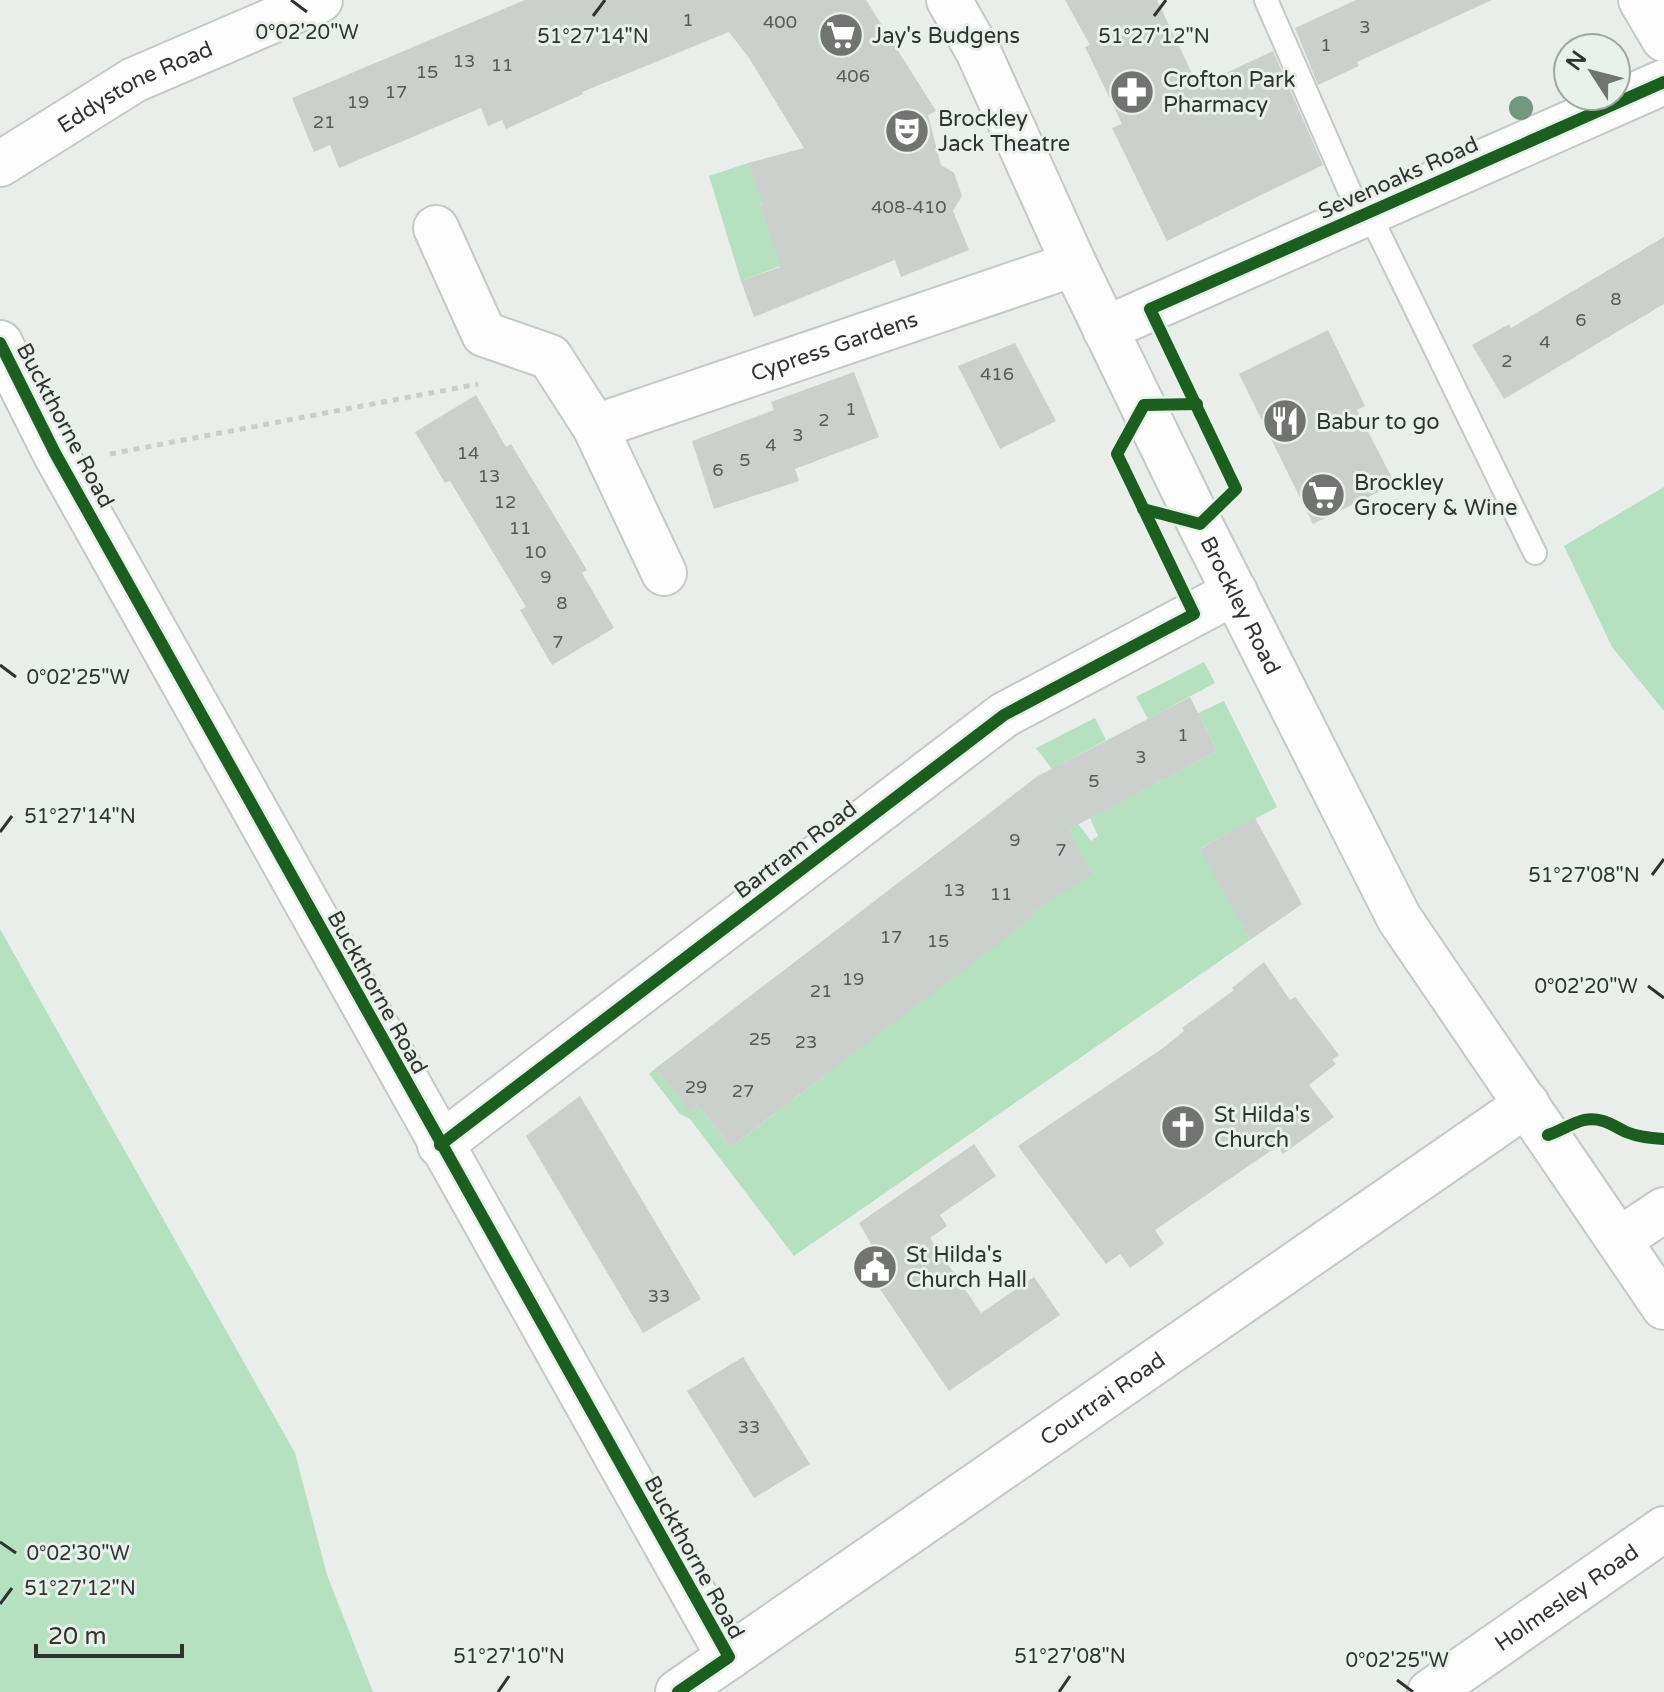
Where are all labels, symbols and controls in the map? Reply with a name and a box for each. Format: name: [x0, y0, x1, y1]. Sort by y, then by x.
house number: 1: [682, 9, 694, 31]
house number: 400: [763, 11, 797, 33]
supermarket icon: Jay's Budgens: [817, 11, 865, 59]
house number: 3: [1359, 16, 1371, 38]
text: 0°02'20"W: [255, 21, 359, 45]
place label: Jay's Budgens: [872, 23, 1020, 49]
text: 51°27'14"N: [537, 25, 649, 49]
text: 51°27'12"N: [1098, 25, 1210, 49]
north arrow: [1552, 32, 1632, 112]
house number: 1: [1320, 34, 1332, 56]
street label: Eddystone Road: [53, 36, 217, 139]
text: N: [1561, 46, 1592, 76]
house number: 13: [453, 50, 475, 72]
house number: 11: [491, 54, 513, 76]
house number: 15: [416, 61, 438, 83]
house number: 406: [836, 65, 870, 87]
place label: Crofton Park Pharmacy: [1163, 67, 1295, 118]
pharmacy icon: Crofton Park Pharmacy: [1108, 68, 1156, 116]
house number: 17: [385, 81, 407, 103]
house number: 19: [347, 91, 369, 113]
place label: Brockley Jack Theatre: [938, 106, 1070, 157]
theatre icon: Brockley Jack Theatre: [883, 107, 931, 155]
house number: 21: [313, 111, 335, 133]
street label: Sevenoaks Road: [1314, 131, 1482, 225]
house number: 408-410: [871, 196, 947, 218]
house number: 8: [1610, 288, 1622, 310]
street label: Cypress Gardens: [747, 306, 921, 387]
house number: 6: [1575, 309, 1587, 331]
house number: 4: [1539, 331, 1551, 353]
street label: Buckthorne Road: [11, 339, 119, 512]
house number: 2: [1501, 350, 1513, 372]
house number: 416: [980, 363, 1014, 385]
restaurant icon: Babur to go: [1261, 397, 1309, 445]
house number: 1: [845, 398, 857, 420]
house number: 2: [818, 409, 830, 431]
place label: Babur to go: [1316, 409, 1440, 435]
house number: 3: [792, 424, 804, 446]
house number: 4: [765, 434, 777, 456]
house number: 14: [457, 442, 479, 464]
house number: 5: [739, 449, 751, 471]
house number: 6: [712, 459, 724, 481]
house number: 13: [478, 465, 500, 487]
place label: Brockley Grocery & Wine: [1354, 470, 1517, 521]
supermarket icon: Brockley Grocery & Wine: [1299, 471, 1347, 519]
house number: 12: [494, 491, 516, 513]
house number: 11: [509, 517, 531, 539]
street label: Brockley Road: [1194, 532, 1286, 679]
house number: 10: [524, 541, 546, 563]
house number: 9: [540, 566, 552, 588]
house number: 8: [556, 592, 568, 614]
house number: 7: [552, 631, 564, 653]
text: 0°02'25"W: [26, 666, 130, 690]
house number: 1: [1177, 724, 1189, 746]
house number: 3: [1135, 746, 1147, 768]
house number: 5: [1088, 770, 1100, 792]
street label: Bartram Road: [729, 795, 862, 904]
text: 51°27'14"N: [24, 805, 136, 829]
house number: 9: [1009, 829, 1021, 851]
house number: 7: [1055, 839, 1067, 861]
text: 51°27'08"N: [1528, 864, 1640, 888]
house number: 13: [943, 879, 965, 901]
house number: 11: [990, 883, 1012, 905]
street label: Buckthorne Road: [321, 906, 433, 1079]
house number: 17: [880, 926, 902, 948]
house number: 15: [927, 930, 949, 952]
house number: 19: [842, 968, 864, 990]
text: 0°02'20"W: [1534, 975, 1638, 999]
house number: 21: [810, 980, 832, 1002]
house number: 25: [749, 1028, 771, 1050]
house number: 23: [795, 1031, 817, 1053]
house number: 29: [685, 1076, 707, 1098]
house number: 27: [732, 1080, 754, 1102]
place label: St Hilda's Church: [1214, 1102, 1310, 1153]
church icon: St Hilda's Church: [1159, 1103, 1207, 1151]
place label: St Hilda's Church Hall: [906, 1242, 1027, 1293]
public building icon: St Hilda's Church Hall: [851, 1243, 899, 1291]
house number: 33: [648, 1285, 670, 1307]
street label: Courtrai Road: [1035, 1347, 1170, 1451]
house number: 33: [738, 1416, 760, 1438]
street label: Buckthorne Road: [638, 1471, 750, 1644]
street label: Holmesley Road: [1490, 1539, 1644, 1657]
text: 0°02'30"W: [26, 1542, 130, 1566]
text: 51°27'12"N: [24, 1577, 136, 1601]
scale bar: [36, 1608, 182, 1658]
text: 20 m: [48, 1622, 106, 1651]
text: 51°27'10"N: [453, 1645, 565, 1669]
text: 51°27'08"N: [1014, 1645, 1126, 1669]
text: 0°02'25"W: [1345, 1649, 1449, 1673]

